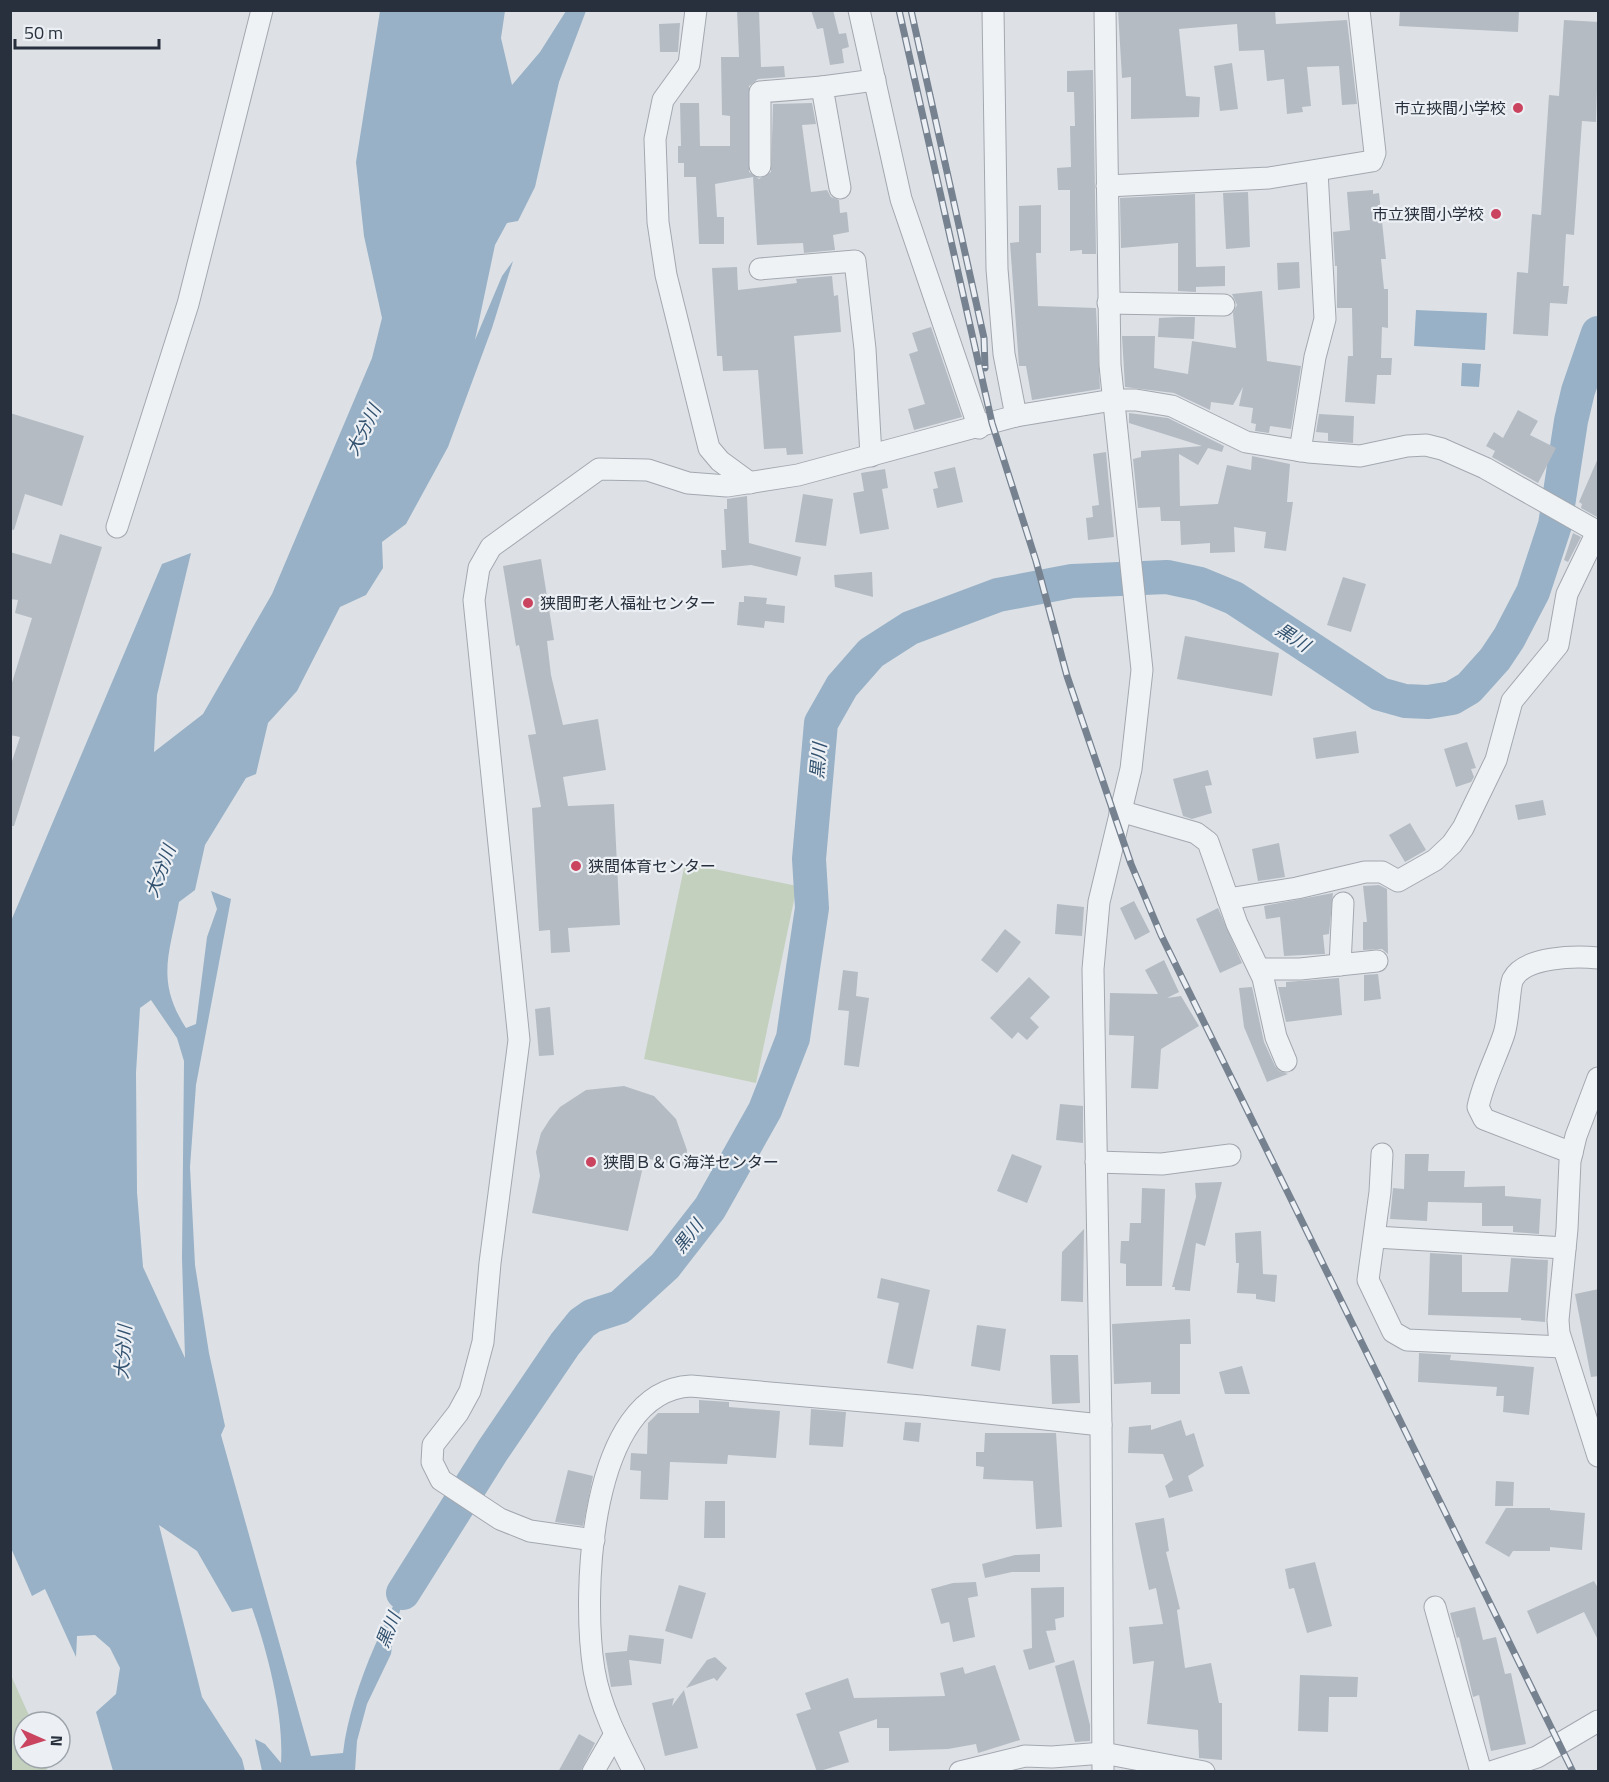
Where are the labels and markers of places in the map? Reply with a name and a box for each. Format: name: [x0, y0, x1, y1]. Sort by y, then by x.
place label: 市立挾間小学校: [1394, 96, 1506, 120]
marker: 市立挾間小学校: [1511, 101, 1525, 115]
place label: 市立狭間小学校: [1372, 202, 1484, 226]
marker: 市立狭間小学校: [1489, 207, 1503, 221]
place label: 狭間町老人福祉センター: [540, 591, 716, 615]
marker: 狭間町老人福祉センター: [521, 596, 535, 610]
place label: 狭間体育センター: [588, 854, 716, 878]
marker: 狭間体育センター: [569, 859, 583, 873]
place label: 狭間Ｂ＆Ｇ海洋センター: [603, 1150, 779, 1174]
marker: 狭間Ｂ＆Ｇ海洋センター: [584, 1155, 598, 1169]

